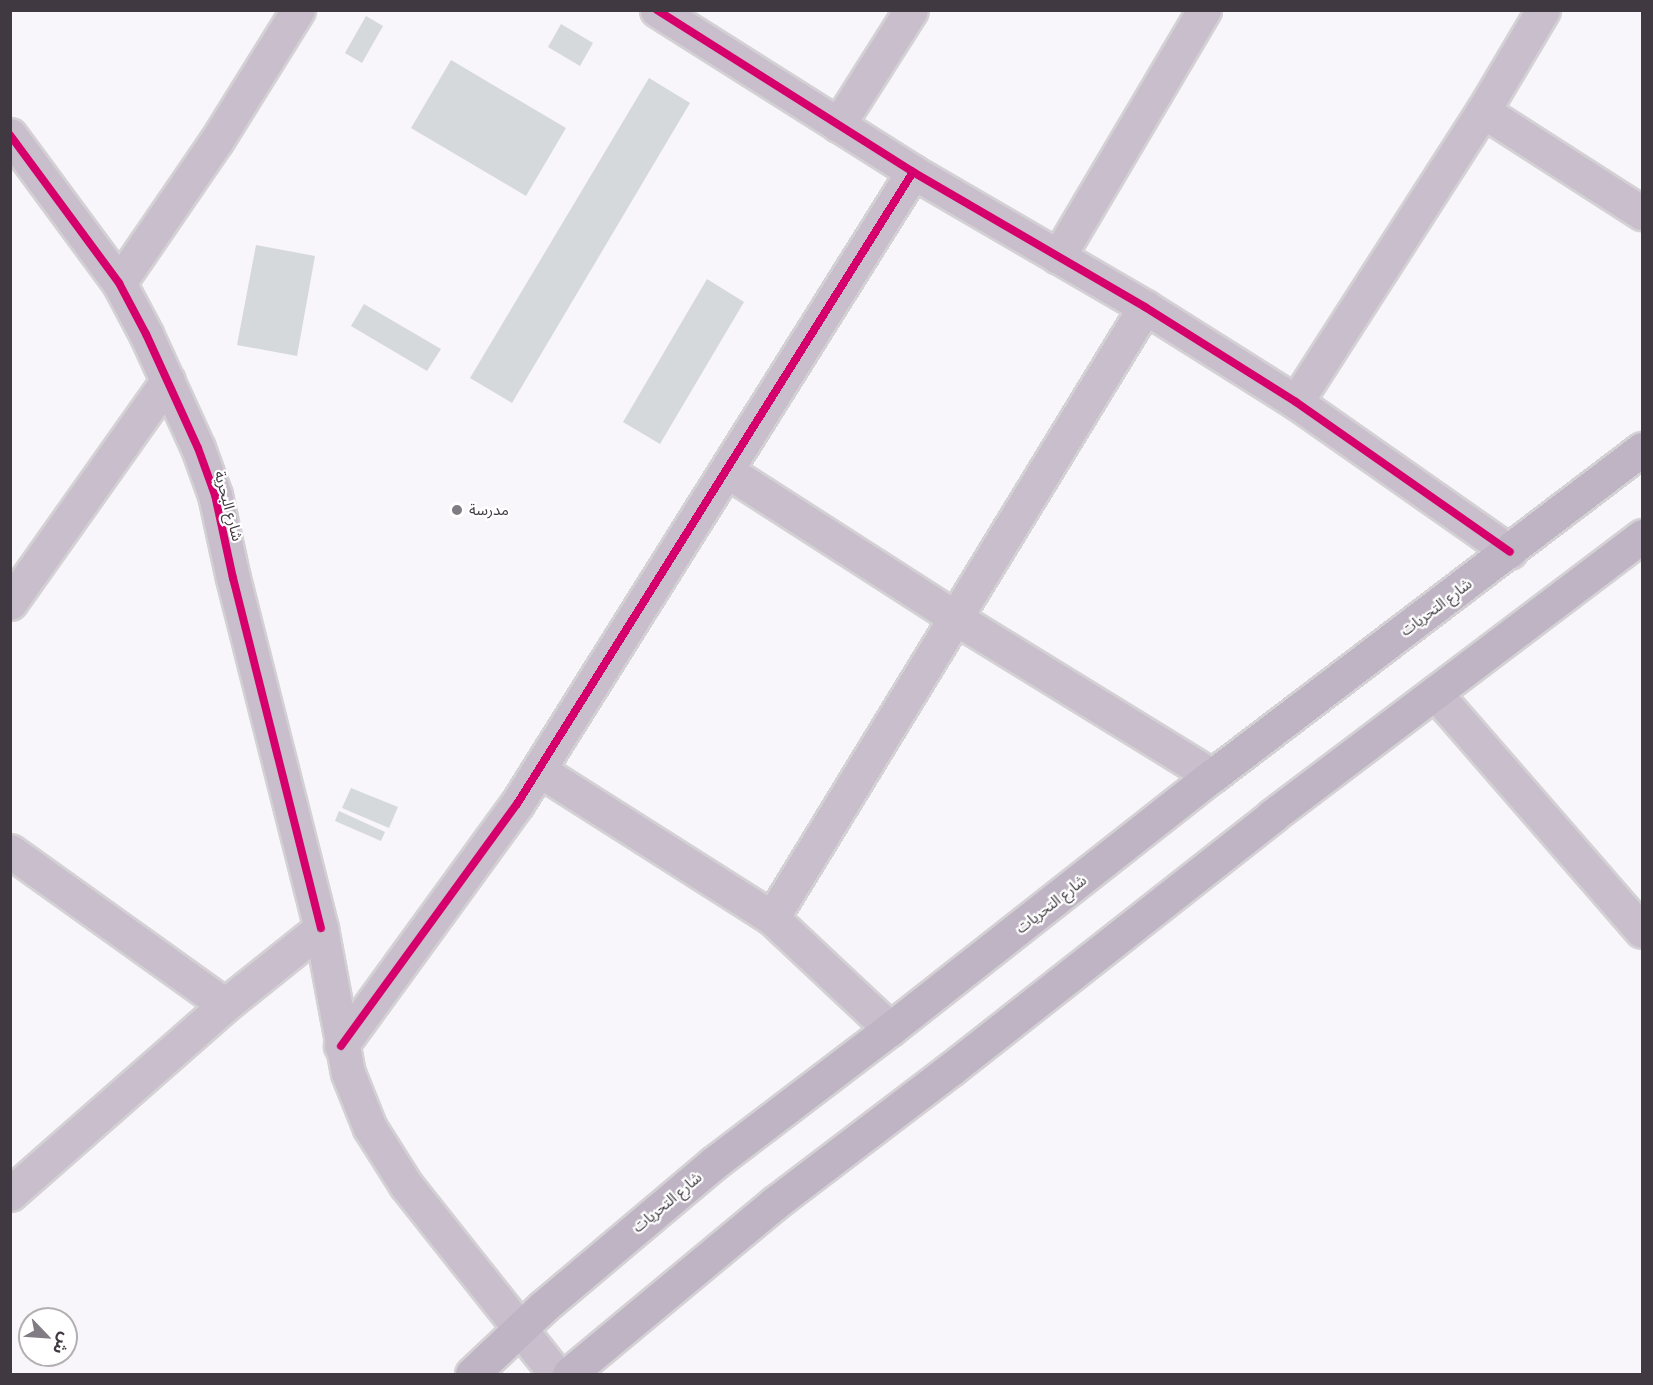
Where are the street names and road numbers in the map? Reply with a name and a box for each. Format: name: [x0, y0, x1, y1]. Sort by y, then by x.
street label: شارع البحرية: [211, 469, 247, 543]
street label: شارع التحريات: [1397, 574, 1475, 640]
street label: شارع التحريات: [1012, 871, 1090, 937]
street label: شارع التحريات: [629, 1168, 705, 1236]

